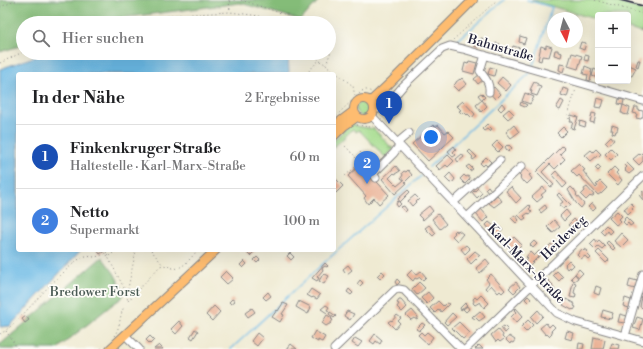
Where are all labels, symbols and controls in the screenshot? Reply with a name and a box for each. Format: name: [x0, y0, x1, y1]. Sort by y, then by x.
north arrow: [547, 12, 583, 48]
map controls: [595, 12, 631, 84]
button: +: [595, 12, 631, 48]
search box: [16, 16, 336, 60]
icon: search: [30, 27, 52, 49]
text: Hier suchen: [62, 29, 144, 48]
street label: Bahnstraße: [465, 31, 536, 65]
button: −: [595, 48, 631, 84]
text: In der Nähe: [32, 87, 125, 109]
text: 2 Ergebnisse: [245, 90, 320, 106]
pin: 1: [376, 91, 402, 124]
your location: [421, 127, 441, 147]
text: Finkenkruger Straße: [70, 139, 221, 158]
text: 1: [42, 149, 48, 165]
text: 60 m: [289, 149, 320, 165]
pin: 2: [354, 151, 380, 184]
text: Haltestelle · Karl-Marx-Straße: [70, 158, 246, 174]
text: Netto: [70, 203, 109, 222]
street label: Heideweg: [537, 212, 590, 263]
text: 2: [41, 213, 49, 229]
text: 100 m: [284, 213, 320, 229]
street label: Karl-Marx-Straße: [484, 220, 569, 307]
text: Supermarkt: [70, 222, 140, 238]
park label: Bredower Forst: [49, 284, 141, 300]

